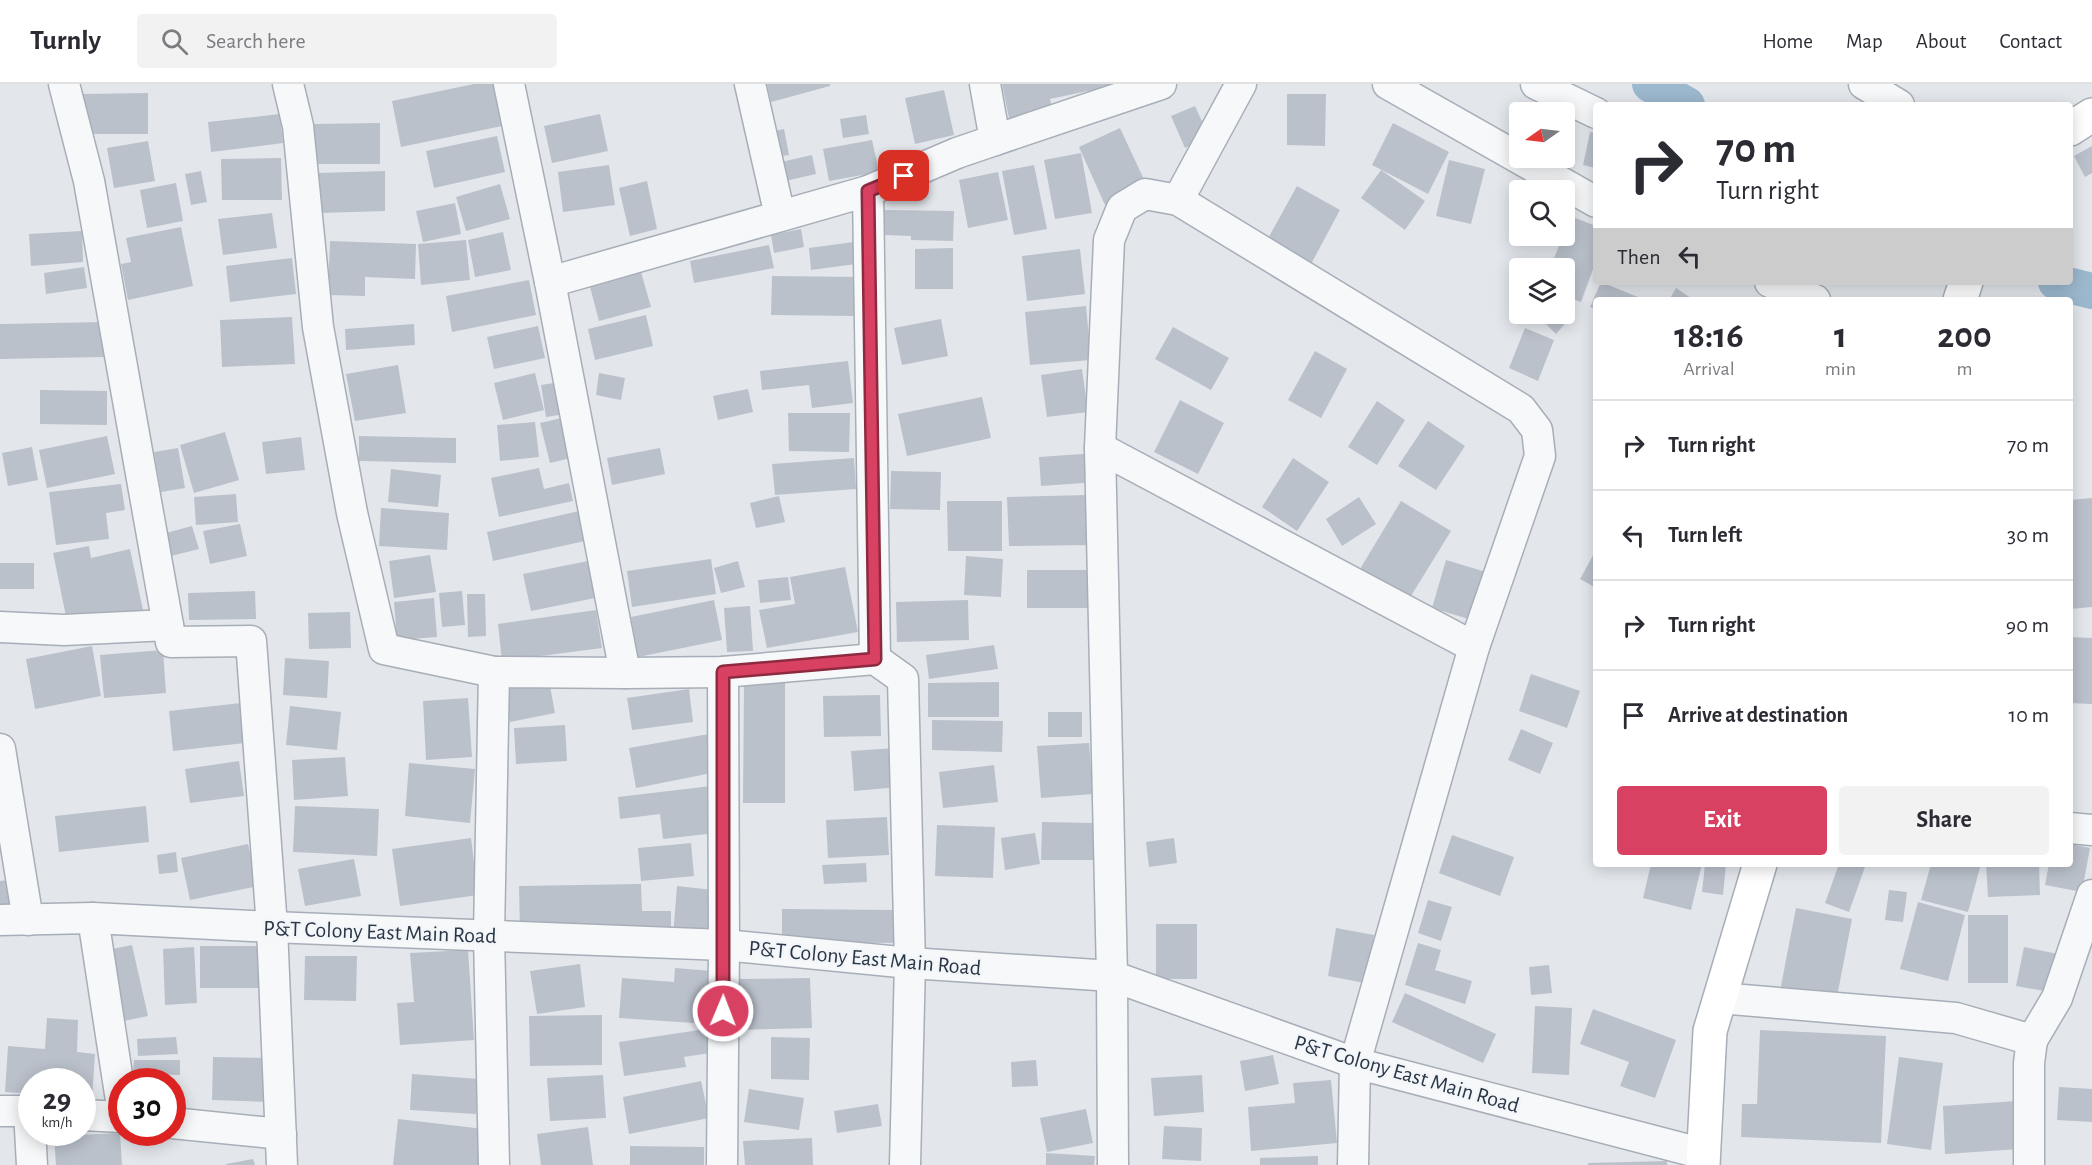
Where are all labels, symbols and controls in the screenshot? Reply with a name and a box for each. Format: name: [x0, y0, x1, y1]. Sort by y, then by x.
search box: [137, 14, 557, 68]
icon: search: [158, 25, 191, 58]
text: Turnly: [30, 27, 101, 55]
text: Search here: [206, 30, 306, 52]
text: Home: [1762, 31, 1813, 52]
text: Map: [1846, 31, 1883, 52]
text: About: [1916, 31, 1966, 52]
text: Contact: [1999, 31, 2062, 52]
north arrow: [1509, 102, 1575, 168]
map controls: [1509, 102, 1575, 324]
icon: right: [1617, 126, 1695, 204]
text: 70 m: [1716, 128, 1796, 170]
pin: [878, 150, 929, 201]
icon: arrive: [887, 159, 920, 192]
text: Turn right: [1716, 177, 1819, 204]
button: search: [1509, 180, 1575, 246]
icon: left: [1673, 240, 1706, 273]
text: Then: [1617, 246, 1661, 268]
button: layers: [1509, 258, 1575, 324]
text: 18:16: [1674, 318, 1744, 354]
text: 1: [1834, 318, 1847, 354]
text: 200: [1937, 318, 1992, 354]
text: Arrival: [1683, 359, 1735, 379]
text: min: [1825, 359, 1856, 379]
text: m: [1956, 359, 1972, 379]
icon: right: [1617, 429, 1650, 462]
text: Turn right: [1668, 434, 1755, 456]
text: 70 m: [2007, 434, 2049, 456]
icon: left: [1617, 519, 1650, 552]
text: Turn left: [1668, 524, 1742, 546]
text: 30 m: [2007, 524, 2049, 546]
icon: right: [1617, 609, 1650, 642]
text: Turn right: [1668, 614, 1755, 636]
text: 90 m: [2006, 614, 2049, 636]
icon: arrive: [1617, 699, 1650, 732]
text: Arrive at destination: [1668, 704, 1848, 726]
text: 10 m: [2009, 704, 2049, 726]
button: Exit: [1617, 786, 1827, 855]
button: Share: [1839, 786, 2049, 855]
street label: P&T Colony East Main Road: [263, 917, 497, 947]
street label: P&T Colony East Main Road: [748, 937, 982, 979]
position arrow: [691, 979, 755, 1043]
street label: P&T Colony East Main Road: [1292, 1031, 1522, 1117]
speed limit sign: 30: [108, 1068, 186, 1146]
text: 29: [43, 1085, 71, 1115]
text: km/h: [42, 1115, 72, 1130]

